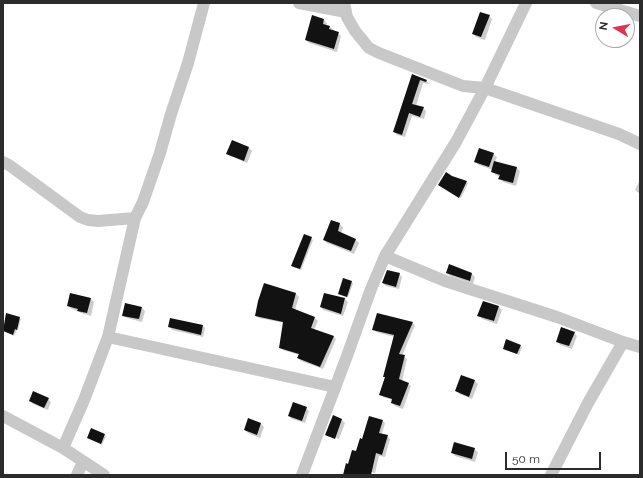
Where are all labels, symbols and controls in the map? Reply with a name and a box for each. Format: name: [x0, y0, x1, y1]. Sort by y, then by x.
north arrow: [595, 8, 635, 48]
text: N: [597, 21, 611, 31]
scale bar: [507, 444, 603, 470]
text: 50 m: [512, 452, 540, 466]

